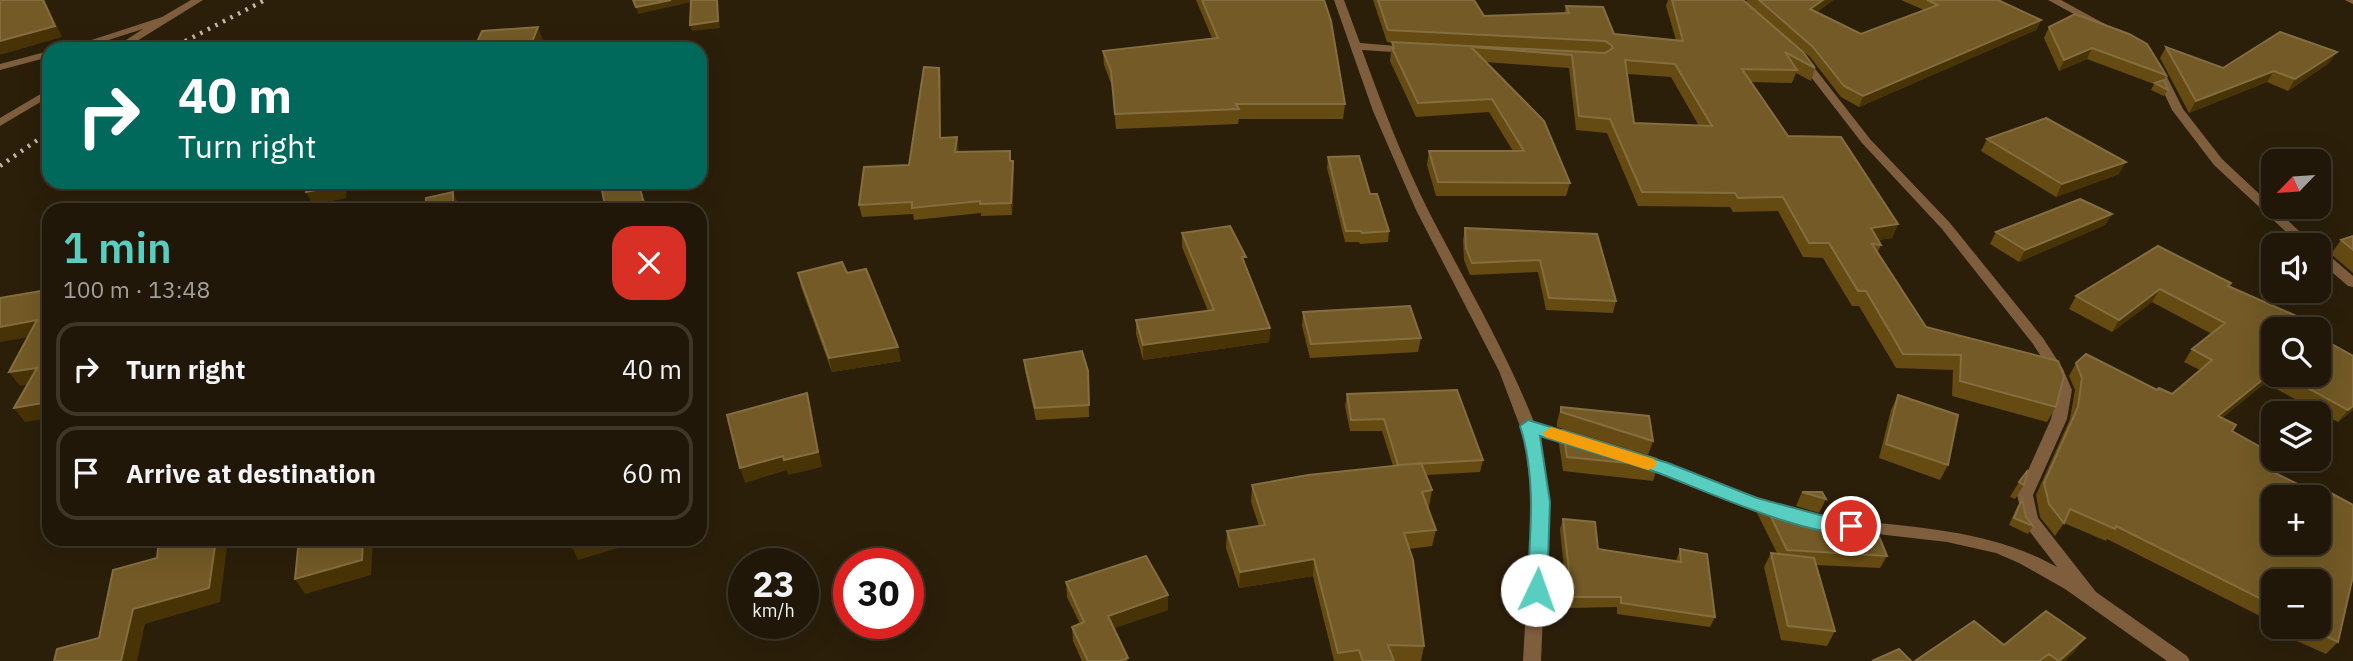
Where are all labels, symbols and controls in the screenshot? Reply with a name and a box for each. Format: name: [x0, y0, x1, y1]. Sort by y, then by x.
text: 40 m: [178, 63, 292, 126]
icon: right: [63, 70, 154, 161]
text: Turn right: [178, 125, 316, 167]
north arrow: [2261, 149, 2331, 219]
map controls: [2261, 149, 2331, 639]
text: 1 min: [63, 220, 172, 275]
button: close: [612, 226, 686, 300]
button: sound: [2261, 233, 2331, 303]
text: 100 m · 13:48: [63, 274, 210, 304]
button: search: [2261, 317, 2331, 387]
icon: right: [67, 350, 105, 388]
text: Turn right: [126, 352, 245, 386]
text: 40 m: [622, 352, 682, 386]
button: layers: [2261, 401, 2331, 471]
icon: arrive: [67, 454, 105, 492]
text: Arrive at destination: [126, 456, 376, 490]
text: 60 m: [622, 456, 682, 490]
button: +: [2261, 485, 2331, 555]
pin: [1821, 496, 1881, 556]
icon: arrive: [1832, 507, 1870, 545]
speed limit sign: 30: [833, 548, 924, 639]
position arrow: [1500, 553, 1574, 627]
text: 23: [752, 561, 795, 607]
button: −: [2261, 569, 2331, 639]
text: km/h: [752, 599, 795, 622]

